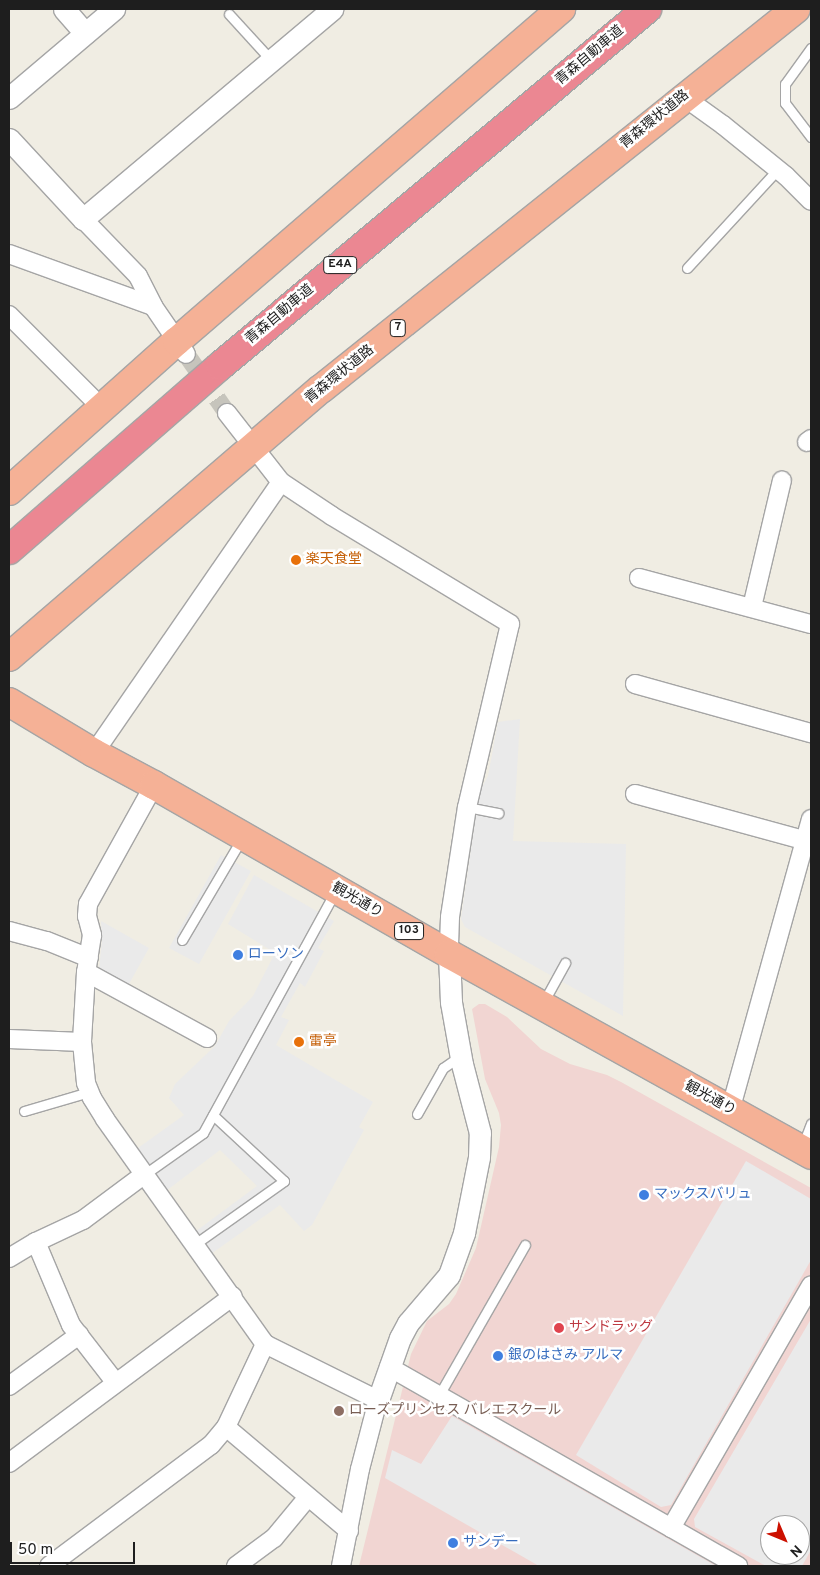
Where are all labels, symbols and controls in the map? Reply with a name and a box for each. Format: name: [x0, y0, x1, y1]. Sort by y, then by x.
street label: 青森自動車道: [552, 23, 628, 89]
street label: 青森環状道路: [617, 87, 693, 153]
road number: E4A: [322, 256, 358, 274]
street label: 青森自動車道: [242, 282, 318, 348]
road number: 7: [389, 318, 407, 338]
street label: 青森環状道路: [302, 342, 378, 408]
place label: 楽天食堂: [306, 552, 362, 568]
marker: 楽天食堂: [290, 554, 302, 566]
street label: 観光通り: [329, 880, 385, 922]
road number: 103: [394, 921, 424, 940]
place label: ローソン: [248, 947, 304, 963]
marker: ローソン: [232, 949, 244, 961]
place label: 雷亭: [309, 1034, 337, 1050]
marker: 雷亭: [293, 1036, 305, 1048]
street label: 観光通り: [681, 1078, 739, 1120]
place label: マックスバリュ: [654, 1187, 752, 1203]
marker: マックスバリュ: [638, 1189, 650, 1201]
place label: サンドラッグ: [569, 1320, 653, 1336]
marker: サンドラッグ: [553, 1322, 565, 1334]
place label: 銀のはさみ アルマ: [508, 1348, 623, 1364]
marker: 銀のはさみ アルマ: [492, 1350, 504, 1362]
place label: ローズプリンセス バレエスクール: [349, 1403, 562, 1419]
marker: ローズプリンセス バレエスクール: [333, 1405, 345, 1417]
north arrow: [760, 1515, 810, 1565]
scale bar: [12, 1532, 138, 1564]
place label: サンデー: [463, 1535, 519, 1551]
marker: サンデー: [447, 1537, 459, 1549]
text: 50 m: [18, 1541, 53, 1560]
text: N: [786, 1541, 805, 1560]

